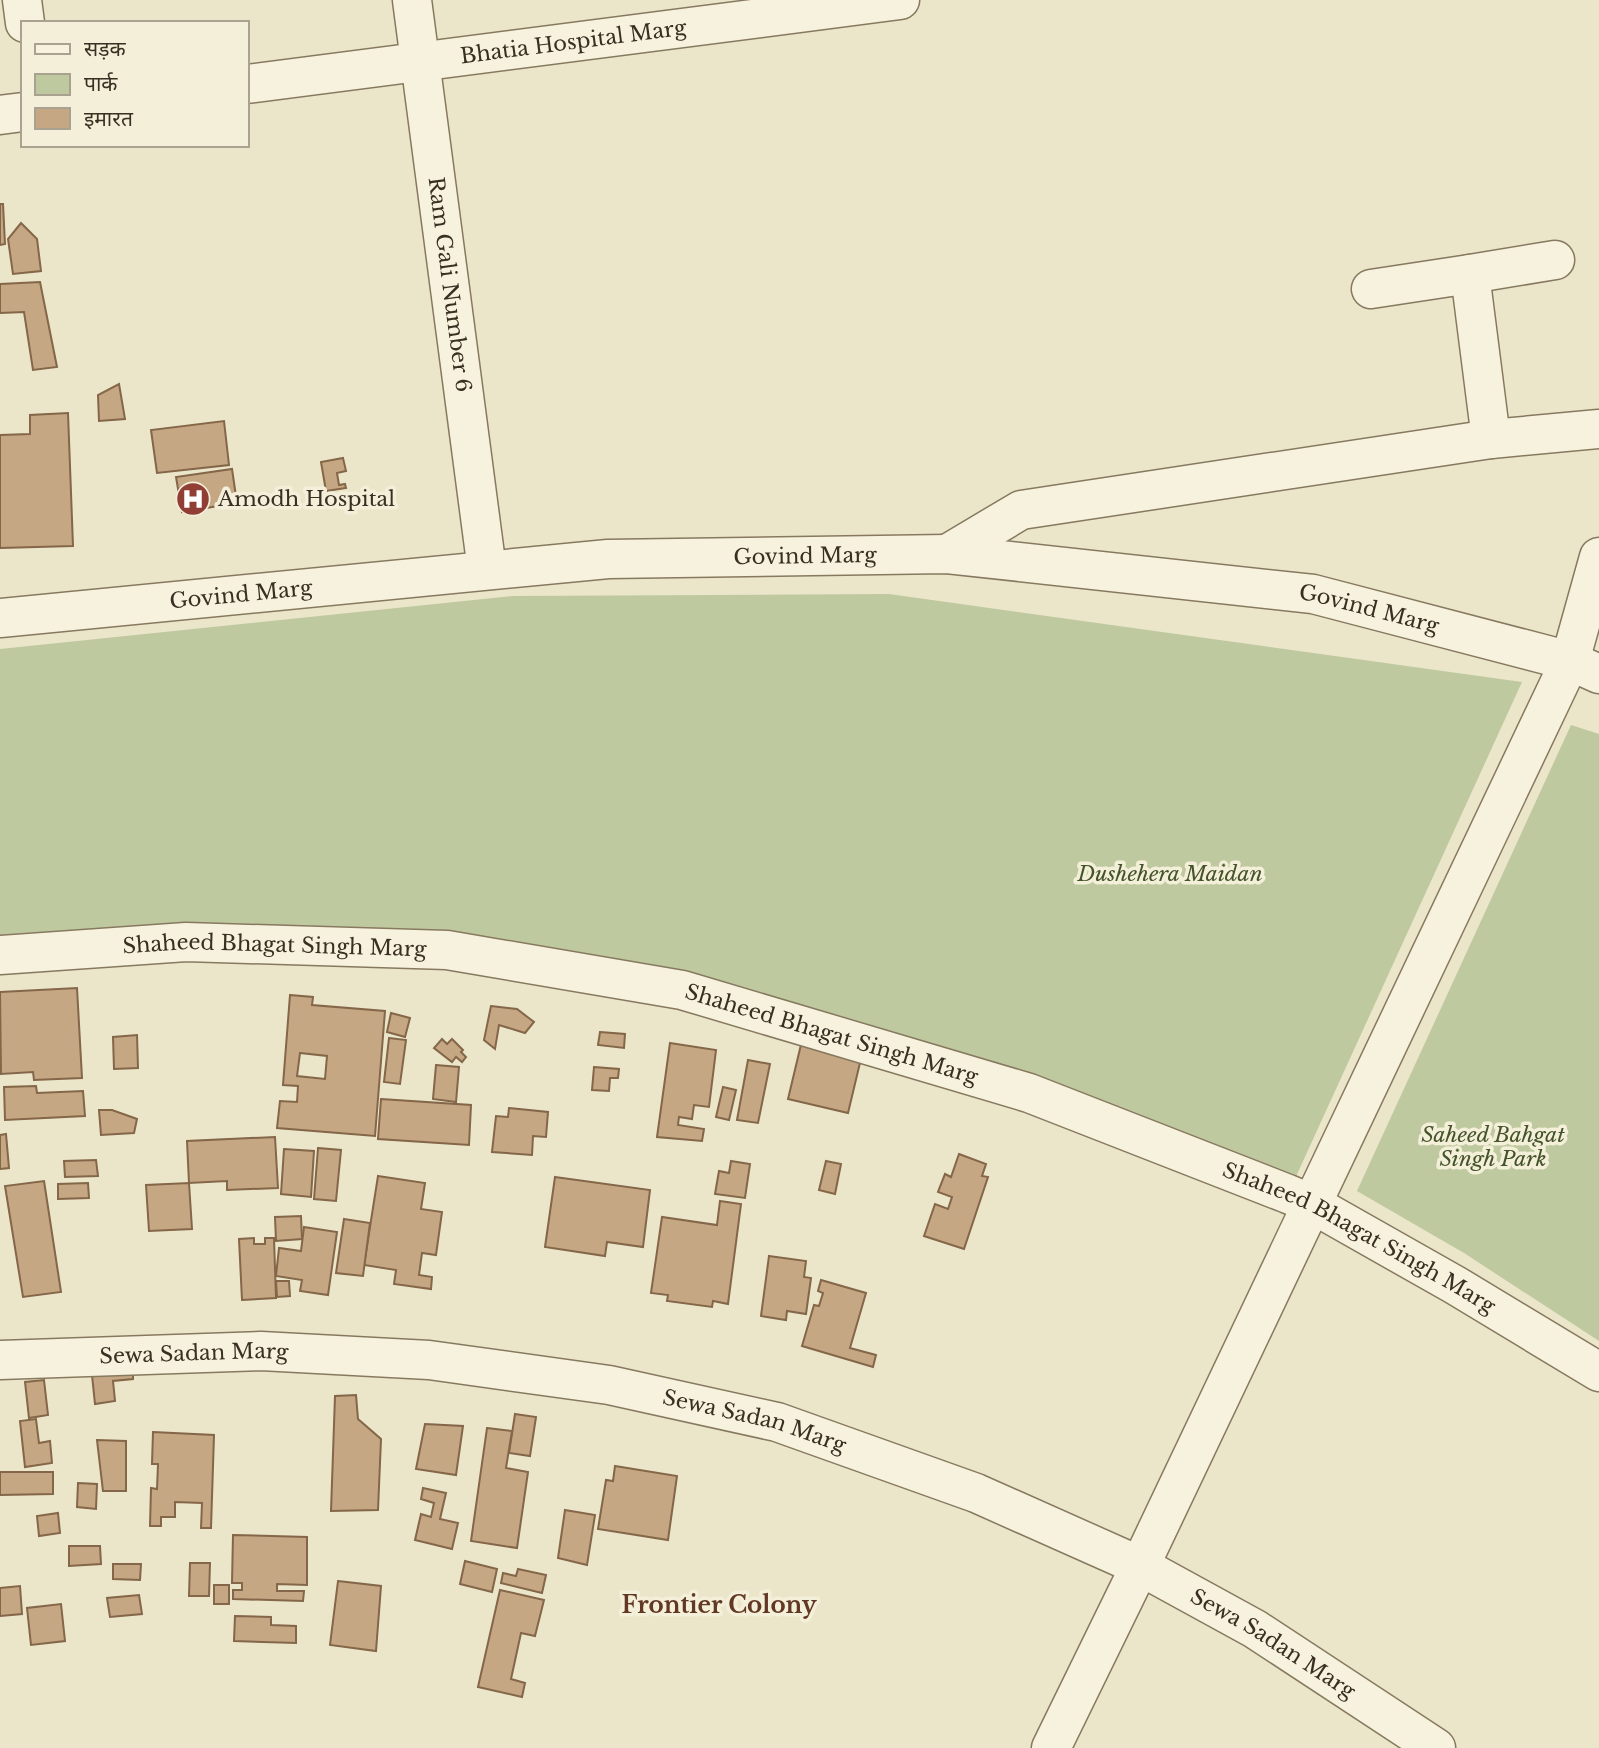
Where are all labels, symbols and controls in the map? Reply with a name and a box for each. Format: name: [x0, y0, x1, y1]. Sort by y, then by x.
street label: Bhatia Hospital Marg: [459, 15, 688, 69]
legend: [21, 21, 248, 147]
text: सड़क: [84, 36, 126, 62]
text: पार्क: [84, 71, 118, 97]
text: इमारत: [84, 106, 134, 132]
street label: Ram Gali Number 6: [422, 175, 476, 394]
hospital icon: Amodh Hospital: [174, 480, 212, 518]
place label: Amodh Hospital: [217, 486, 395, 512]
street label: Govind Marg: [733, 542, 877, 570]
street label: Govind Marg: [168, 575, 314, 614]
street label: Govind Marg: [1298, 580, 1442, 639]
park label: Dushehera Maidan: [1076, 861, 1263, 887]
street label: Shaheed Bhagat Singh Marg: [122, 929, 427, 962]
street label: Shaheed Bhagat Singh Marg: [682, 979, 982, 1090]
park label: Saheed Bahgat Singh Park: [1421, 1122, 1565, 1172]
street label: Shaheed Bhagat Singh Marg: [1219, 1157, 1500, 1320]
street label: Sewa Sadan Marg: [99, 1338, 289, 1370]
street label: Sewa Sadan Marg: [660, 1384, 850, 1459]
street label: Sewa Sadan Marg: [1186, 1583, 1361, 1705]
district label: Frontier Colony: [621, 1591, 818, 1619]

